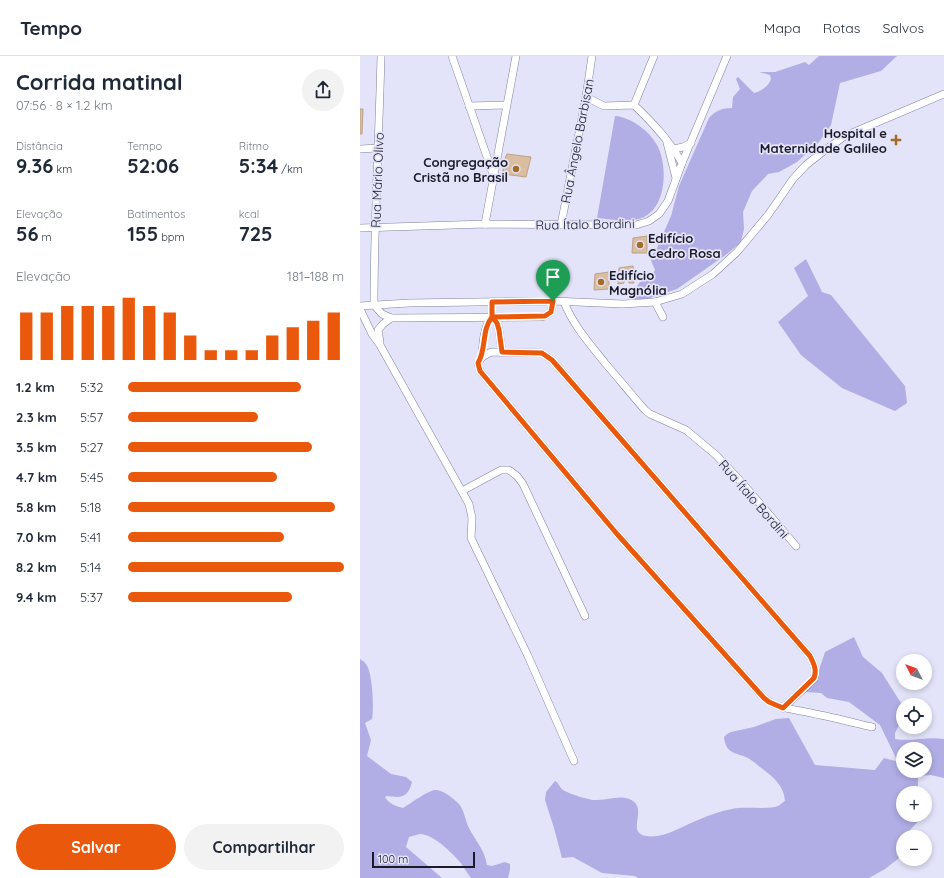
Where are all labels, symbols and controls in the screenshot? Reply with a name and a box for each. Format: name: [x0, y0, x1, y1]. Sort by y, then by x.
text: Tempo: [20, 16, 82, 40]
text: Mapa: [764, 19, 801, 37]
text: Rotas: [823, 19, 860, 37]
text: Salvos: [882, 19, 924, 37]
text: Corrida matinal: [16, 68, 183, 96]
button: share: [302, 69, 344, 111]
street label: Rua Ângelo Barbisan: [557, 77, 597, 205]
text: 07:56 · 8 × 1.2 km: [16, 97, 113, 113]
place label: Hospital e Maternidade Galileo: [760, 125, 887, 156]
street label: Rua Mário Olivo: [367, 132, 387, 228]
marker: Hospital e Maternidade Galileo: [890, 134, 902, 146]
text: Distância: [16, 139, 63, 153]
text: Tempo: [127, 139, 162, 153]
text: Ritmo: [239, 139, 269, 153]
text: 9.36: [16, 153, 53, 178]
text: 52:06: [127, 153, 179, 178]
text: 5:34: [239, 153, 278, 178]
place label: Congregação Cristã no Brasil: [413, 154, 508, 185]
text: km: [53, 162, 72, 176]
text: /km: [278, 162, 303, 176]
marker: Congregação Cristã no Brasil: [511, 164, 521, 174]
text: Elevação: [16, 207, 62, 221]
text: Batimentos: [127, 207, 185, 221]
text: kcal: [239, 207, 259, 221]
street label: Rua Ítalo Bordini: [535, 215, 635, 233]
text: 56: [16, 221, 39, 246]
text: 155: [127, 221, 158, 246]
text: 725: [239, 221, 273, 246]
text: m: [39, 230, 52, 244]
text: bpm: [158, 230, 185, 244]
place label: Edifício Cedro Rosa: [648, 230, 721, 261]
marker: Edifício Cedro Rosa: [635, 240, 645, 250]
pin: [536, 260, 570, 301]
icon: arrive: [542, 266, 564, 288]
place label: Edifício Magnólia: [609, 267, 667, 298]
text: Elevação: [16, 268, 71, 284]
text: 181–188 m: [287, 268, 344, 284]
marker: Edifício Magnólia: [596, 277, 606, 287]
text: 1.2 km: [16, 379, 55, 395]
text: 5:32: [80, 379, 104, 395]
text: 2.3 km: [16, 409, 57, 425]
text: 5:57: [80, 409, 103, 425]
text: 3.5 km: [16, 439, 57, 455]
text: 5:27: [80, 439, 103, 455]
street label: Rua Ítalo Bordini: [715, 456, 793, 542]
text: 4.7 km: [16, 469, 57, 485]
text: 5:45: [80, 469, 104, 485]
text: 5.8 km: [16, 499, 56, 515]
text: 5:18: [80, 499, 101, 515]
text: 7.0 km: [16, 529, 56, 545]
text: 5:41: [80, 529, 101, 545]
text: 8.2 km: [16, 559, 57, 575]
text: 5:14: [80, 559, 101, 575]
text: 9.4 km: [16, 589, 56, 605]
text: 5:37: [80, 589, 103, 605]
north arrow: [896, 654, 932, 690]
map controls: [896, 654, 932, 866]
button: locate: [896, 698, 932, 734]
button: layers: [896, 742, 932, 778]
button: +: [896, 786, 932, 822]
button: Salvar: [16, 824, 176, 870]
button: Compartilhar: [184, 824, 344, 870]
button: −: [896, 830, 932, 866]
scale bar: [372, 850, 475, 869]
text: 100 m: [378, 852, 408, 866]

